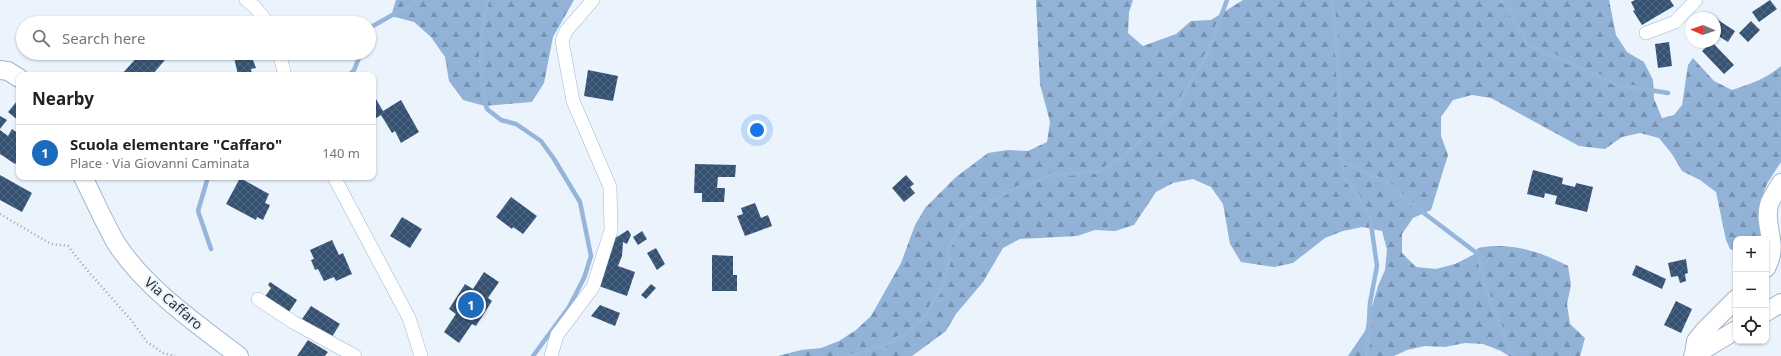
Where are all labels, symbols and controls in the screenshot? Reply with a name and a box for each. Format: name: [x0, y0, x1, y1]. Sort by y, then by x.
north arrow: [1685, 12, 1721, 48]
search box: [16, 16, 376, 60]
icon: search: [30, 27, 52, 49]
text: Search here: [62, 28, 145, 48]
text: Nearby: [32, 87, 94, 110]
your location: [747, 120, 767, 140]
text: Scuola elementare "Caffaro": [70, 134, 282, 154]
text: 1: [41, 144, 49, 162]
text: 140 m: [322, 144, 360, 162]
text: Place · Via Giovanni Caminata: [70, 154, 250, 172]
map controls: [1733, 236, 1769, 344]
button: +: [1733, 236, 1769, 272]
street label: Via Caffaro: [141, 272, 207, 334]
button: −: [1733, 272, 1769, 308]
pin: 1: [458, 290, 484, 320]
button: locate: [1733, 308, 1769, 344]

